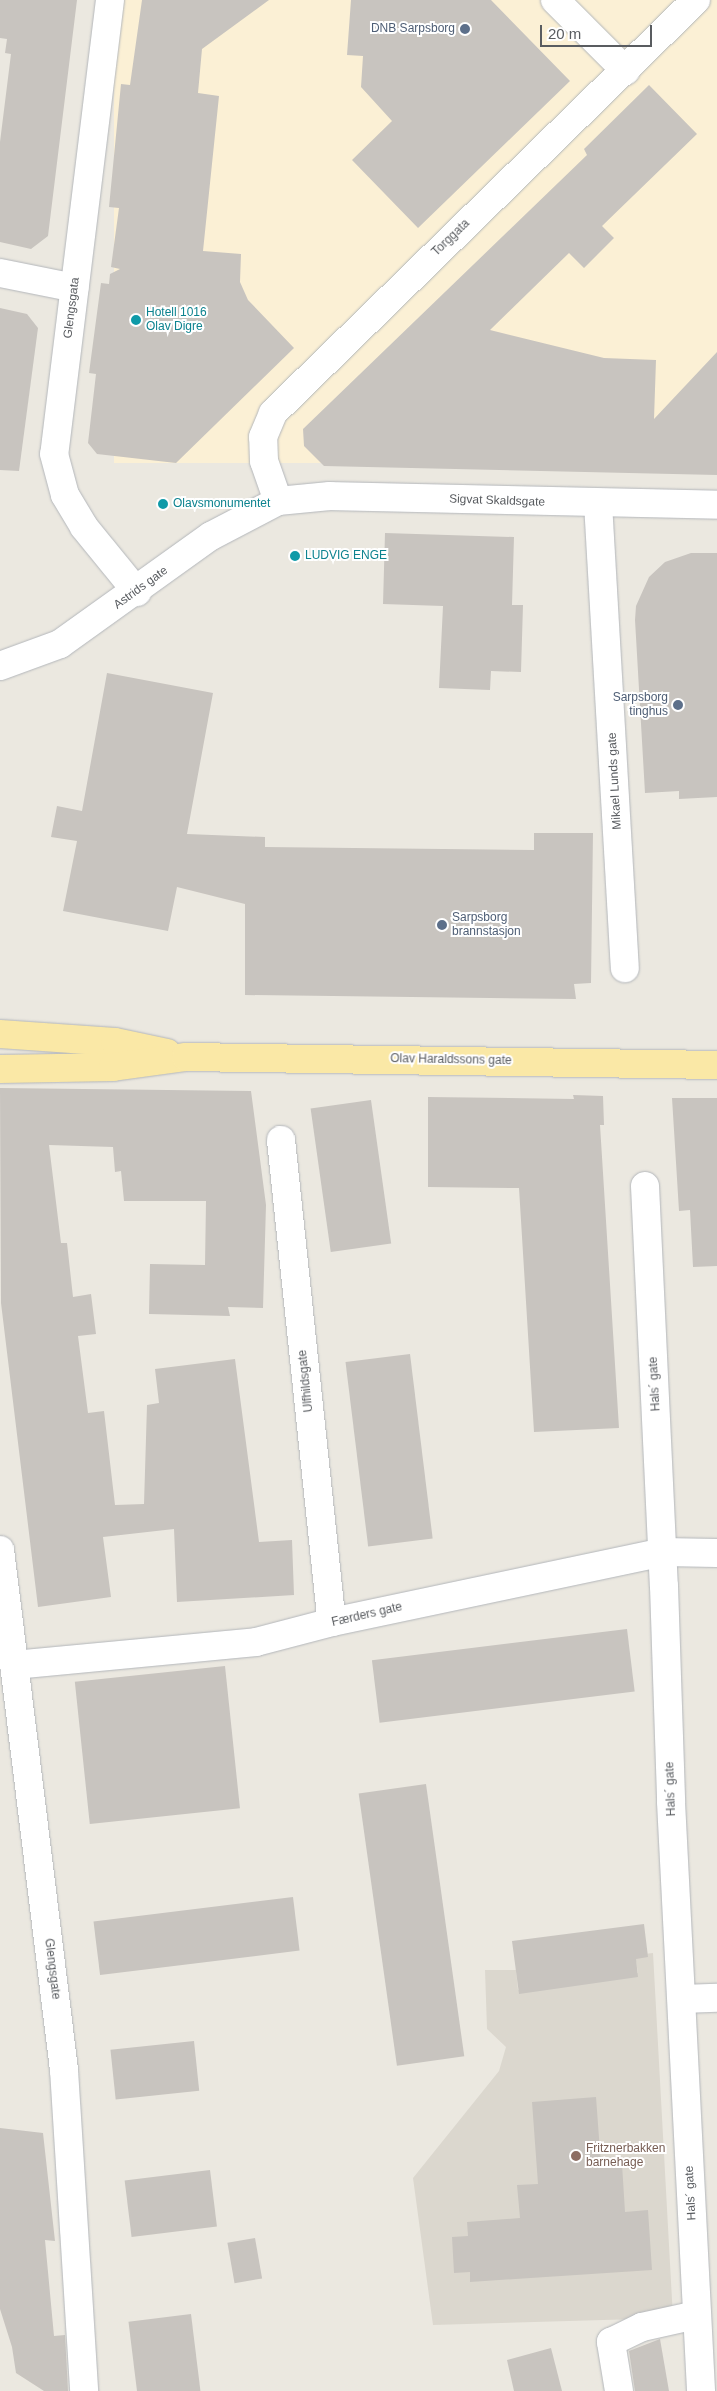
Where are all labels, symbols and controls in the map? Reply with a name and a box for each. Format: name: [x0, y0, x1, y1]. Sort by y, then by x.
scale bar: [542, 15, 654, 47]
place label: DNB Sarpsborg: [371, 22, 455, 36]
marker: DNB Sarpsborg: [459, 23, 471, 35]
text: 20 m: [548, 25, 581, 42]
street label: Torggata: [429, 217, 473, 259]
street label: Glengsgata: [61, 277, 83, 339]
place label: Hotell 1016 Olav Digre: [146, 306, 207, 334]
marker: Hotell 1016 Olav Digre: [130, 314, 142, 326]
street label: Sigvat Skaldsgate: [449, 492, 545, 510]
place label: Olavsmonumentet: [173, 497, 270, 511]
marker: Olavsmonumentet: [157, 498, 169, 510]
place label: LUDVIG ENGE: [305, 549, 387, 563]
marker: LUDVIG ENGE: [289, 550, 301, 562]
street label: Astrids gate: [111, 564, 171, 612]
place label: Sarpsborg tinghus: [613, 691, 668, 719]
marker: Sarpsborg tinghus: [672, 699, 684, 711]
street label: Mikael Lunds gate: [605, 732, 625, 830]
place label: Sarpsborg brannstasjon: [452, 911, 521, 939]
marker: Sarpsborg brannstasjon: [436, 919, 448, 931]
street label: Olav Haraldssons gate: [390, 1052, 512, 1068]
street label: Ulfhildsgate: [296, 1349, 316, 1413]
street label: Hals´ gate: [646, 1356, 664, 1412]
street label: Færders gate: [330, 1600, 404, 1630]
street label: Hals´ gate: [663, 1761, 679, 1817]
street label: Glengsgate: [41, 1938, 63, 2000]
place label: Fritznerbakken barnehage: [586, 2142, 665, 2170]
marker: Fritznerbakken barnehage: [570, 2150, 582, 2162]
street label: Hals´ gate: [682, 2165, 700, 2221]

